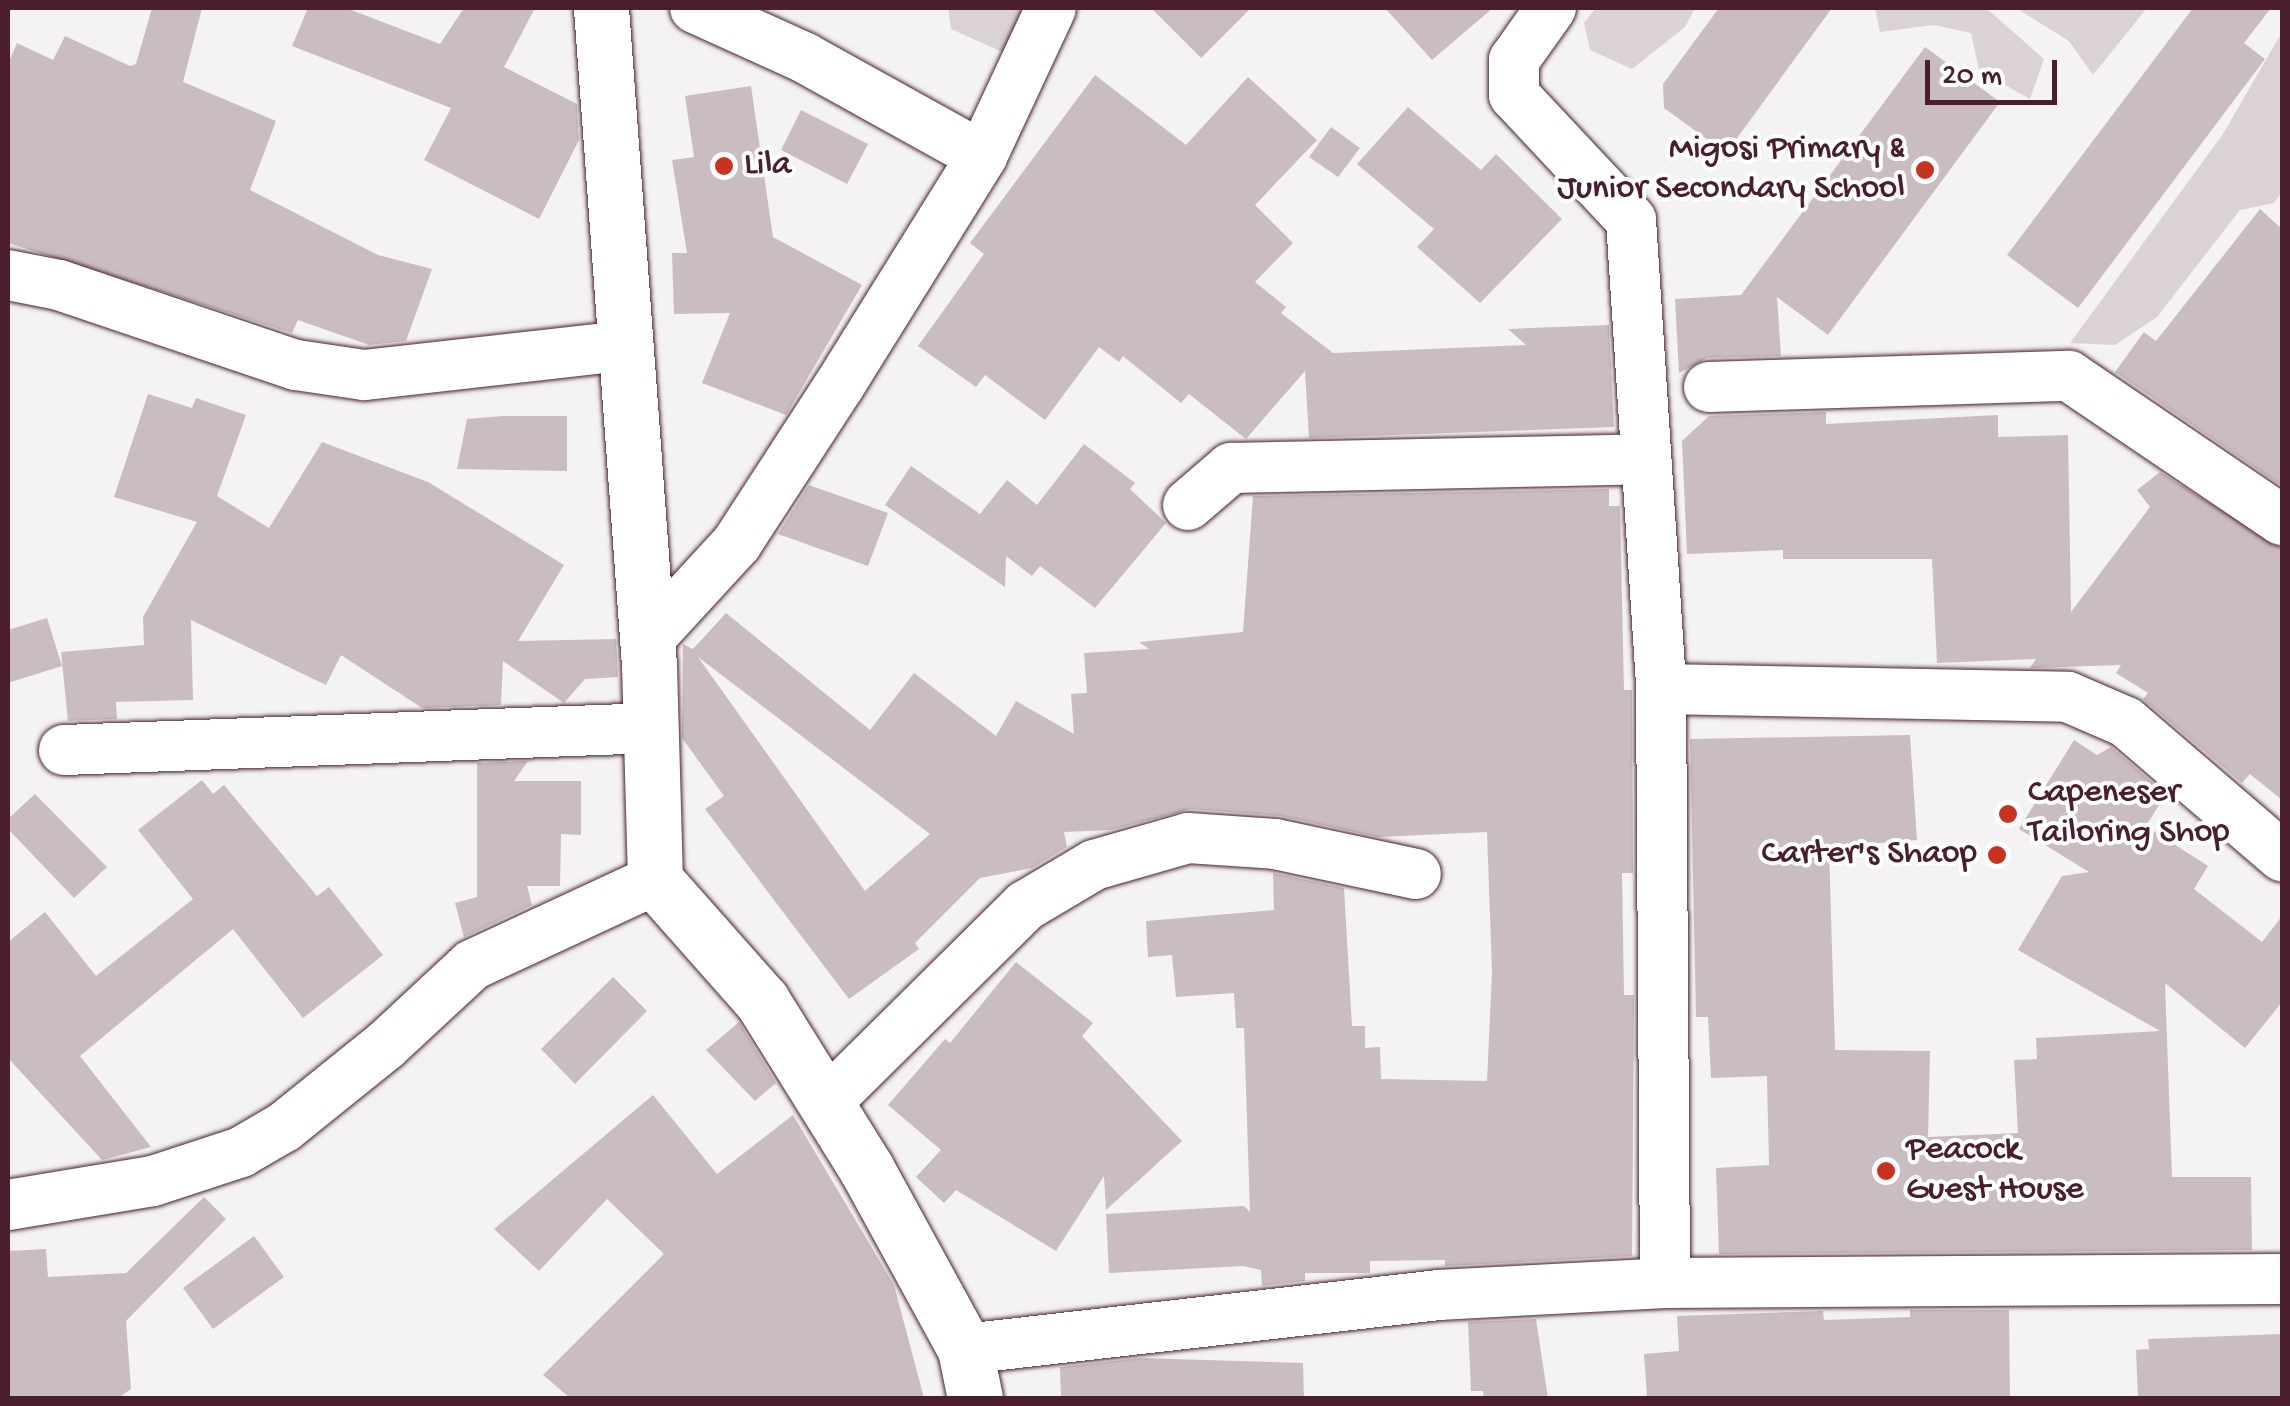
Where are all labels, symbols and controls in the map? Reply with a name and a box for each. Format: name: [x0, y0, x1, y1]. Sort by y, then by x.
scale bar: [1930, 40, 2062, 102]
text: 20 m: [1942, 60, 2002, 95]
place label: Migosi Primary & Junior Secondary School: [1557, 129, 1905, 211]
place label: Lila: [744, 145, 792, 187]
marker: Lila: [713, 155, 735, 177]
marker: Migosi Primary & Junior Secondary School: [1914, 159, 1936, 181]
place label: Capeneser Tailoring Shop: [2028, 773, 2230, 855]
marker: Capeneser Tailoring Shop: [1997, 803, 2019, 825]
place label: Carter's Shaop: [1762, 834, 1977, 876]
marker: Carter's Shaop: [1986, 844, 2008, 866]
place label: Peacock Guest House: [1906, 1130, 2084, 1212]
marker: Peacock Guest House: [1875, 1160, 1897, 1182]

